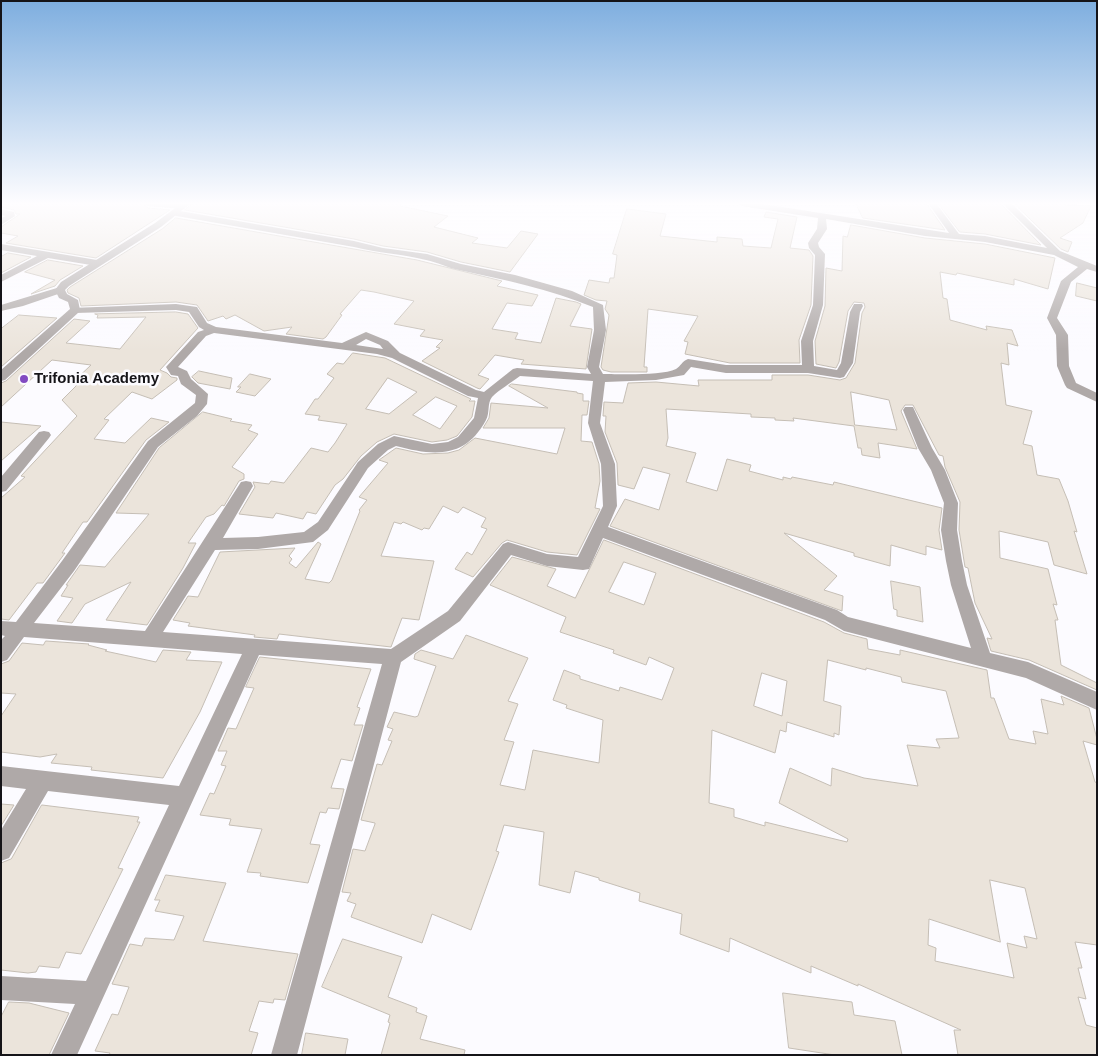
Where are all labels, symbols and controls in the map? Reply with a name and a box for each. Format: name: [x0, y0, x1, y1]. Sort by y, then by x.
place label: Trifonia Academy: [34, 370, 159, 388]
marker: Trifonia Academy: [18, 373, 30, 385]

